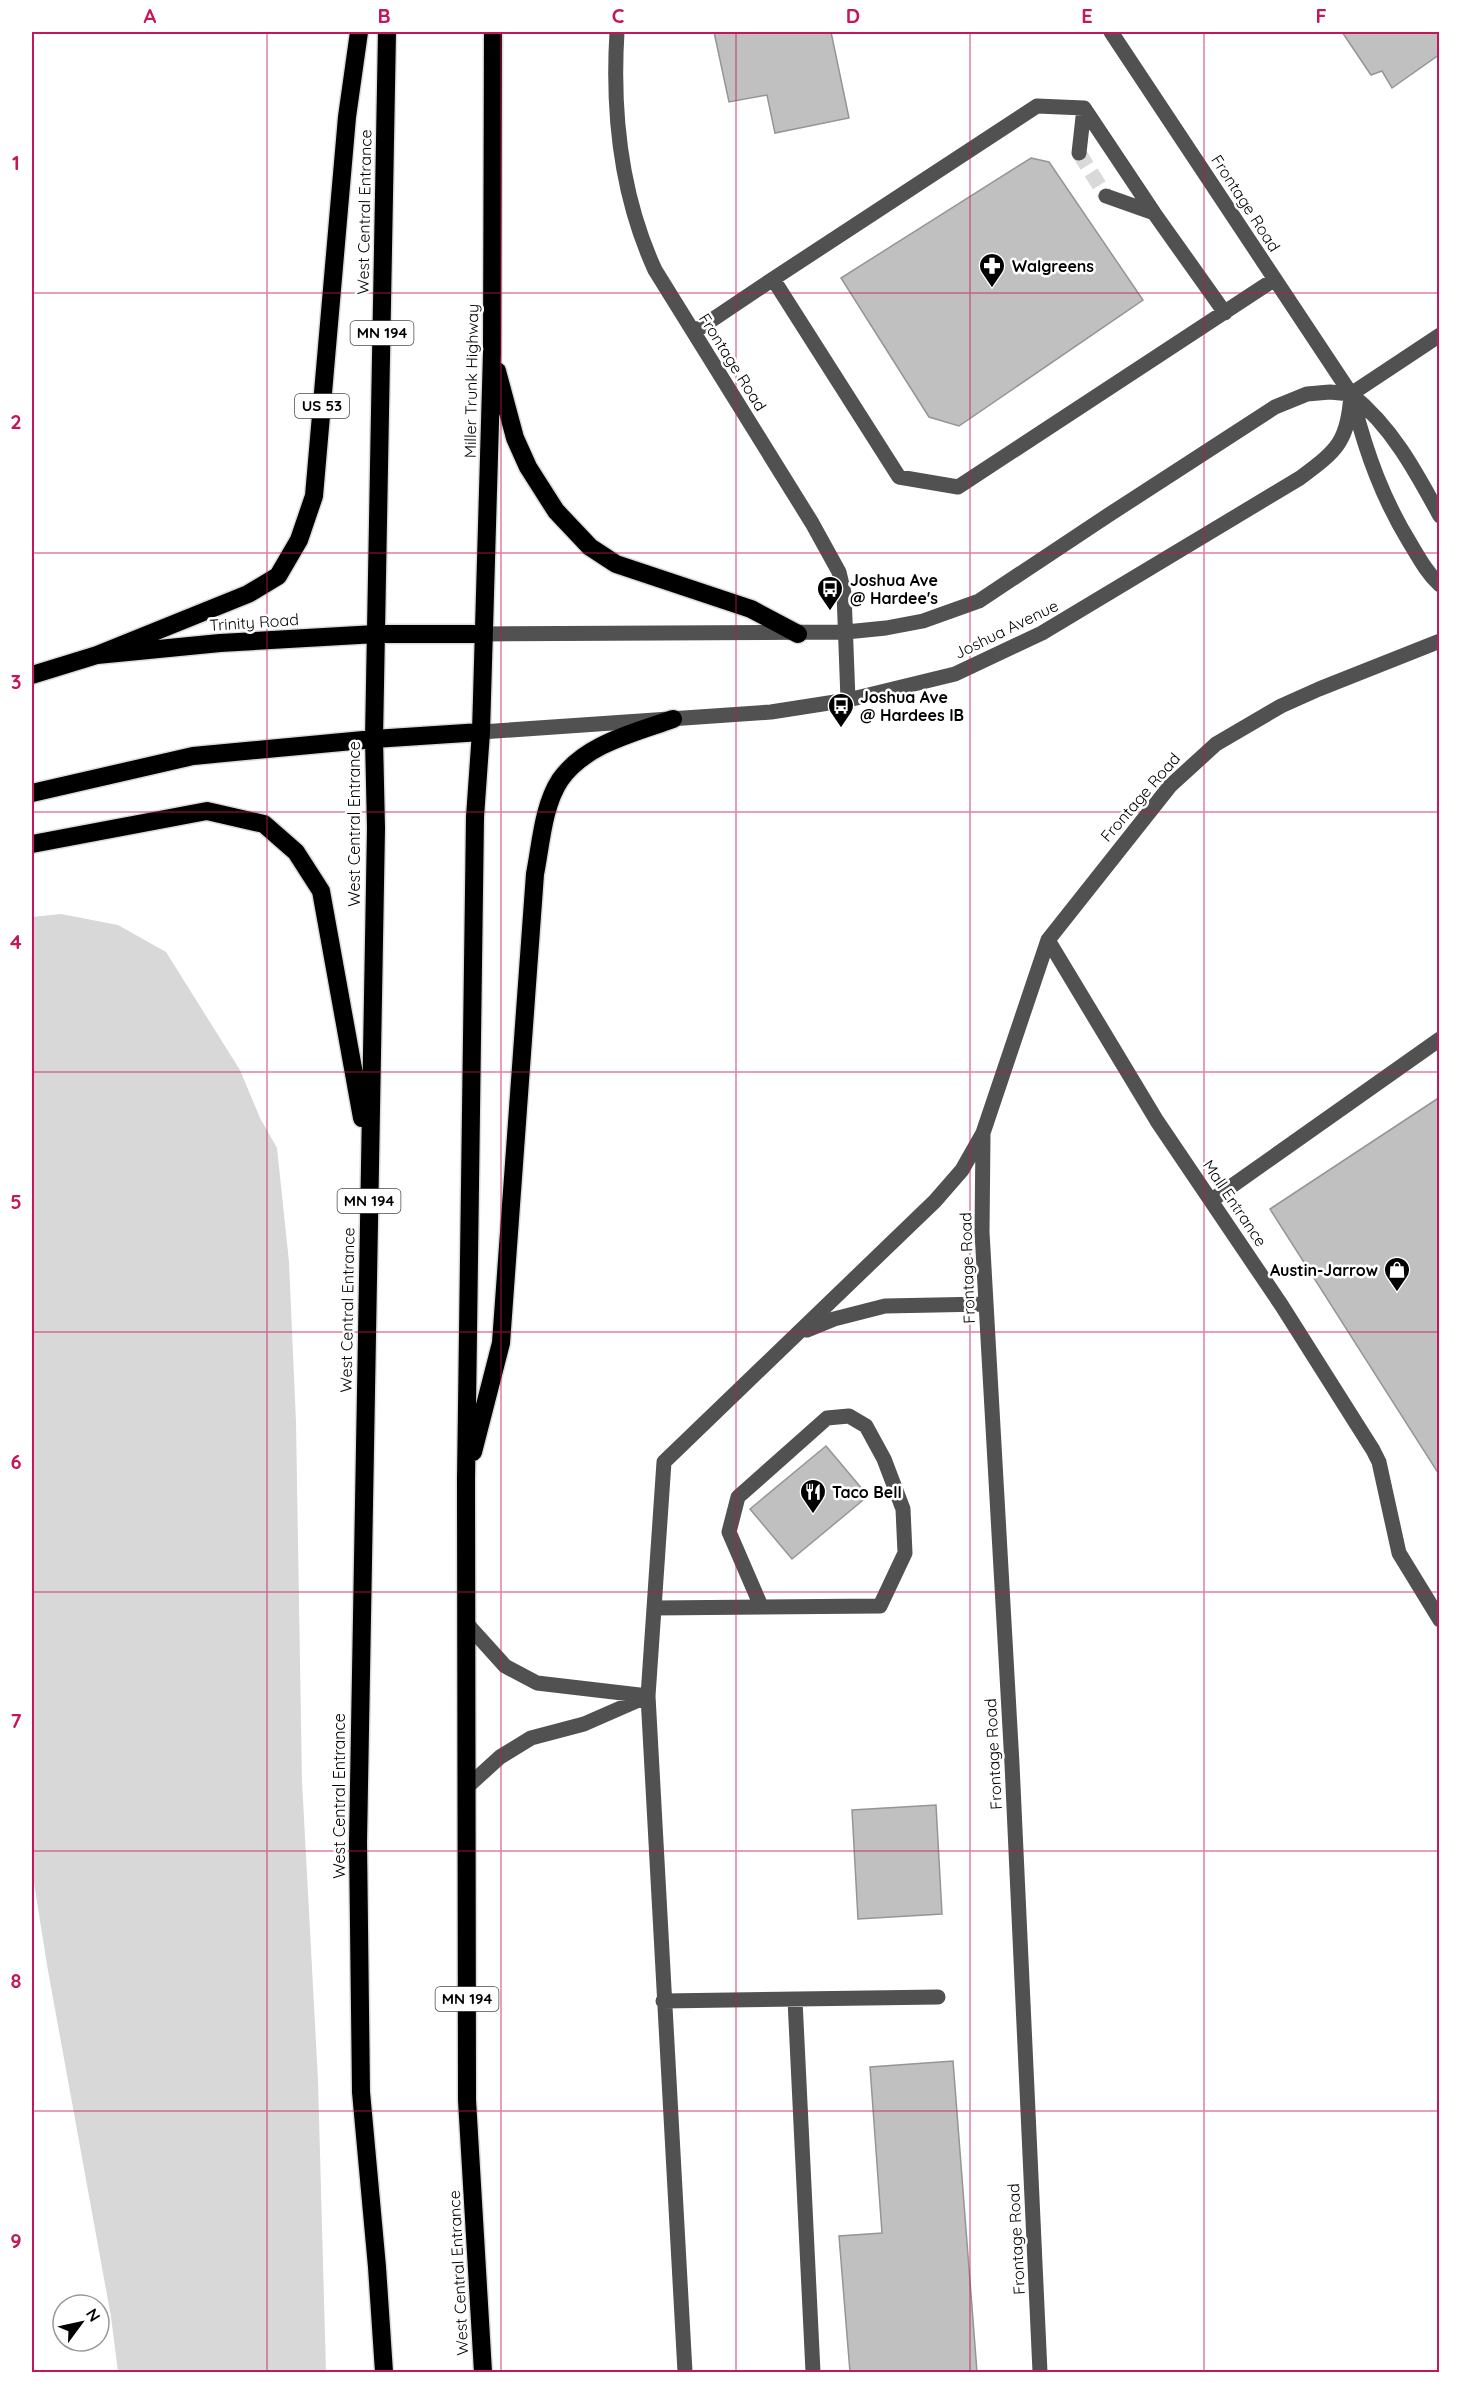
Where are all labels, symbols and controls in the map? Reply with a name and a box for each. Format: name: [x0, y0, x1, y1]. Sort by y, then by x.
text: A: [144, 3, 157, 28]
text: B: [377, 3, 391, 28]
text: C: [612, 3, 625, 28]
text: D: [846, 3, 860, 28]
text: E: [1081, 3, 1093, 28]
text: F: [1315, 3, 1327, 28]
street label: West Central Entrance: [353, 129, 375, 295]
text: 1: [12, 150, 20, 175]
street label: Frontage Road: [1207, 151, 1285, 255]
pharmacy icon: Walgreens: [977, 251, 1007, 289]
place label: Walgreens: [1012, 256, 1094, 276]
street label: Miller Trunk Highway: [460, 304, 482, 458]
street label: Frontage Road: [695, 309, 771, 415]
road number: MN 194: [350, 321, 413, 345]
road number: US 53: [295, 394, 349, 418]
text: 2: [10, 409, 22, 434]
place label: Joshua Ave @ Hardee's: [850, 570, 938, 608]
bus stop icon: Joshua Ave @ Hardee's: [815, 574, 845, 612]
street label: Joshua Avenue: [951, 595, 1061, 663]
street label: Trinity Road: [209, 609, 299, 635]
text: 3: [11, 669, 21, 694]
place label: Joshua Ave @ Hardees IB: [860, 687, 964, 725]
bus stop icon: Joshua Ave @ Hardees IB: [826, 691, 856, 729]
street label: West Central Entrance: [344, 741, 364, 907]
street label: Frontage Road: [1096, 748, 1184, 846]
text: 4: [10, 929, 22, 954]
street label: Mall Entrance: [1199, 1156, 1271, 1250]
text: 5: [10, 1189, 22, 1214]
road number: MN 194: [338, 1189, 400, 1213]
street label: Frontage Road: [955, 1212, 979, 1324]
street label: West Central Entrance: [336, 1227, 358, 1393]
shop icon: Austin-Jarrow: [1382, 1255, 1412, 1293]
place label: Austin-Jarrow: [1270, 1260, 1378, 1280]
text: 6: [10, 1449, 22, 1474]
restaurant icon: Taco Bell: [798, 1477, 828, 1515]
place label: Taco Bell: [832, 1482, 902, 1502]
street label: Frontage Road: [980, 1698, 1006, 1810]
text: 7: [11, 1708, 22, 1733]
street label: West Central Entrance: [329, 1713, 349, 1879]
text: 8: [11, 1968, 22, 1993]
road number: MN 194: [436, 1987, 498, 2011]
street label: Frontage Road: [1003, 2183, 1029, 2295]
street label: West Central Entrance: [444, 2190, 472, 2356]
text: 9: [10, 2228, 22, 2253]
north arrow: [51, 2293, 111, 2353]
text: N: [82, 2304, 105, 2325]

